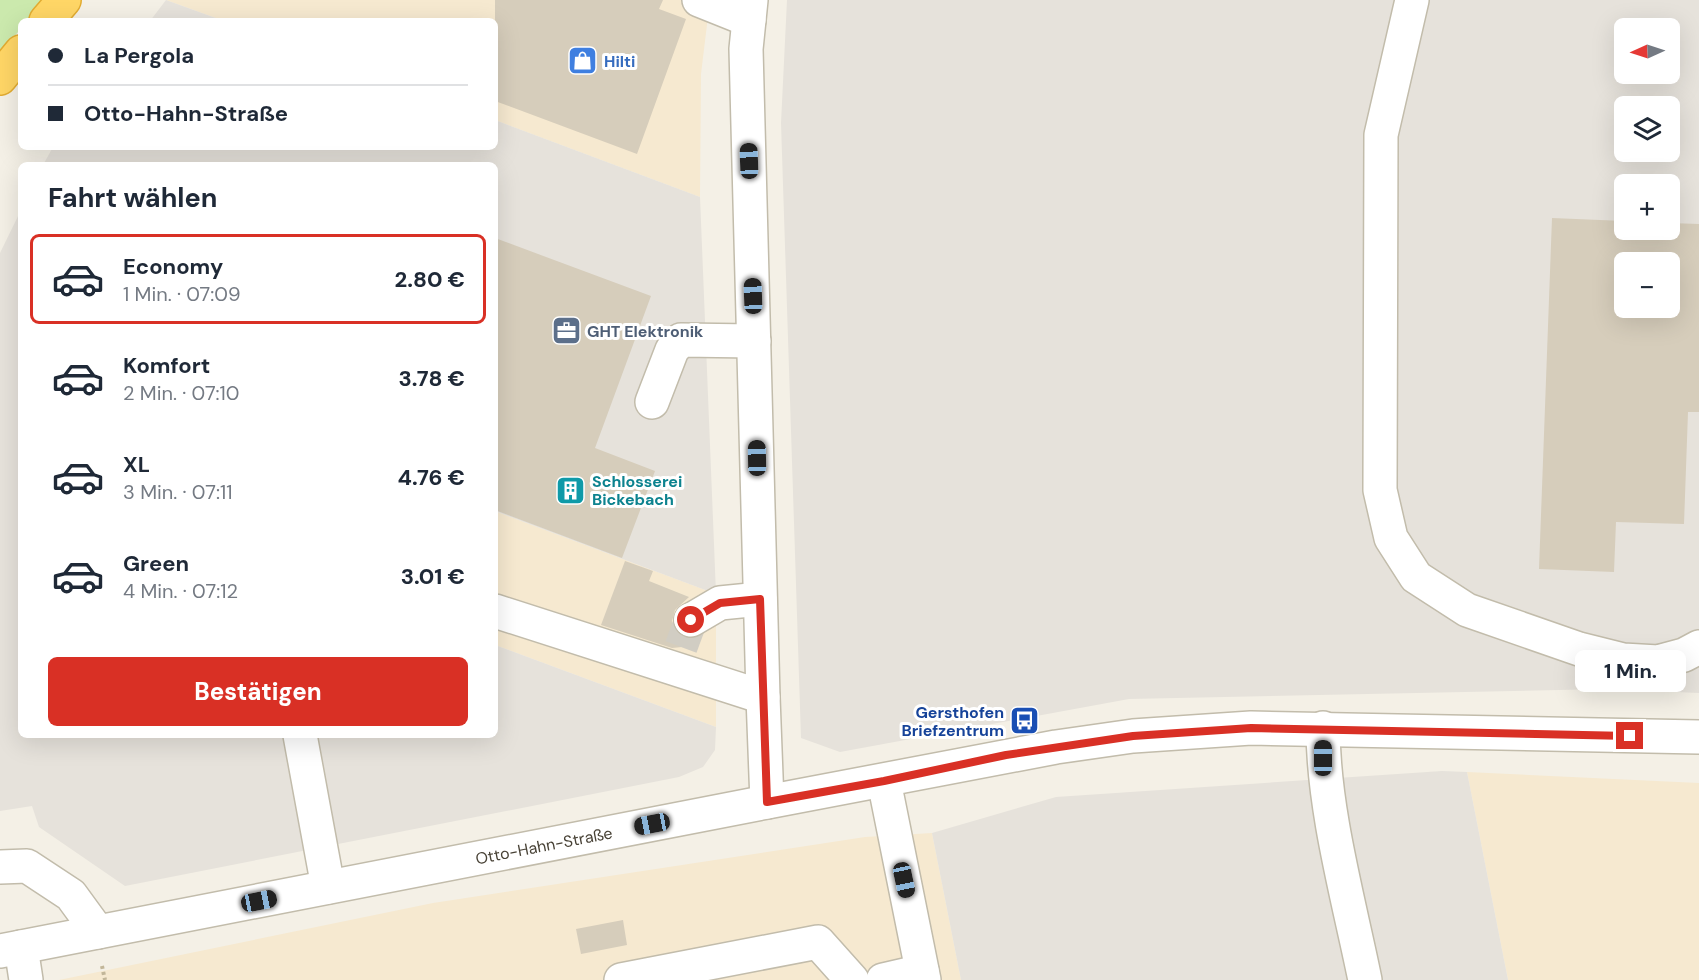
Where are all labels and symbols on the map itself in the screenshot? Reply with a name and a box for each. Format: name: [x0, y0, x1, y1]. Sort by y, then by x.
north arrow: [1614, 18, 1680, 84]
shop icon: Hilti: [567, 45, 599, 77]
place label: Hilti: [604, 51, 635, 72]
car: [739, 143, 759, 179]
car: [743, 278, 763, 314]
office icon: GHT Elektronik: [550, 315, 582, 347]
place label: GHT Elektronik: [587, 321, 704, 342]
car: [748, 440, 766, 476]
place label: Schlosserei Bickebach: [592, 471, 682, 510]
building icon: Schlosserei Bickebach: [555, 474, 587, 506]
route start: [677, 606, 704, 633]
callout: 1 Min.: [1574, 649, 1686, 691]
place label: Gersthofen Briefzentrum: [902, 702, 1004, 741]
bus stop icon: Gersthofen Briefzentrum: [1009, 705, 1041, 737]
route end: [1616, 722, 1643, 749]
car: [1314, 740, 1332, 776]
car: [633, 812, 671, 836]
street label: Otto-Hahn-Straße: [474, 822, 614, 869]
car: [891, 861, 917, 899]
car: [240, 889, 278, 913]

